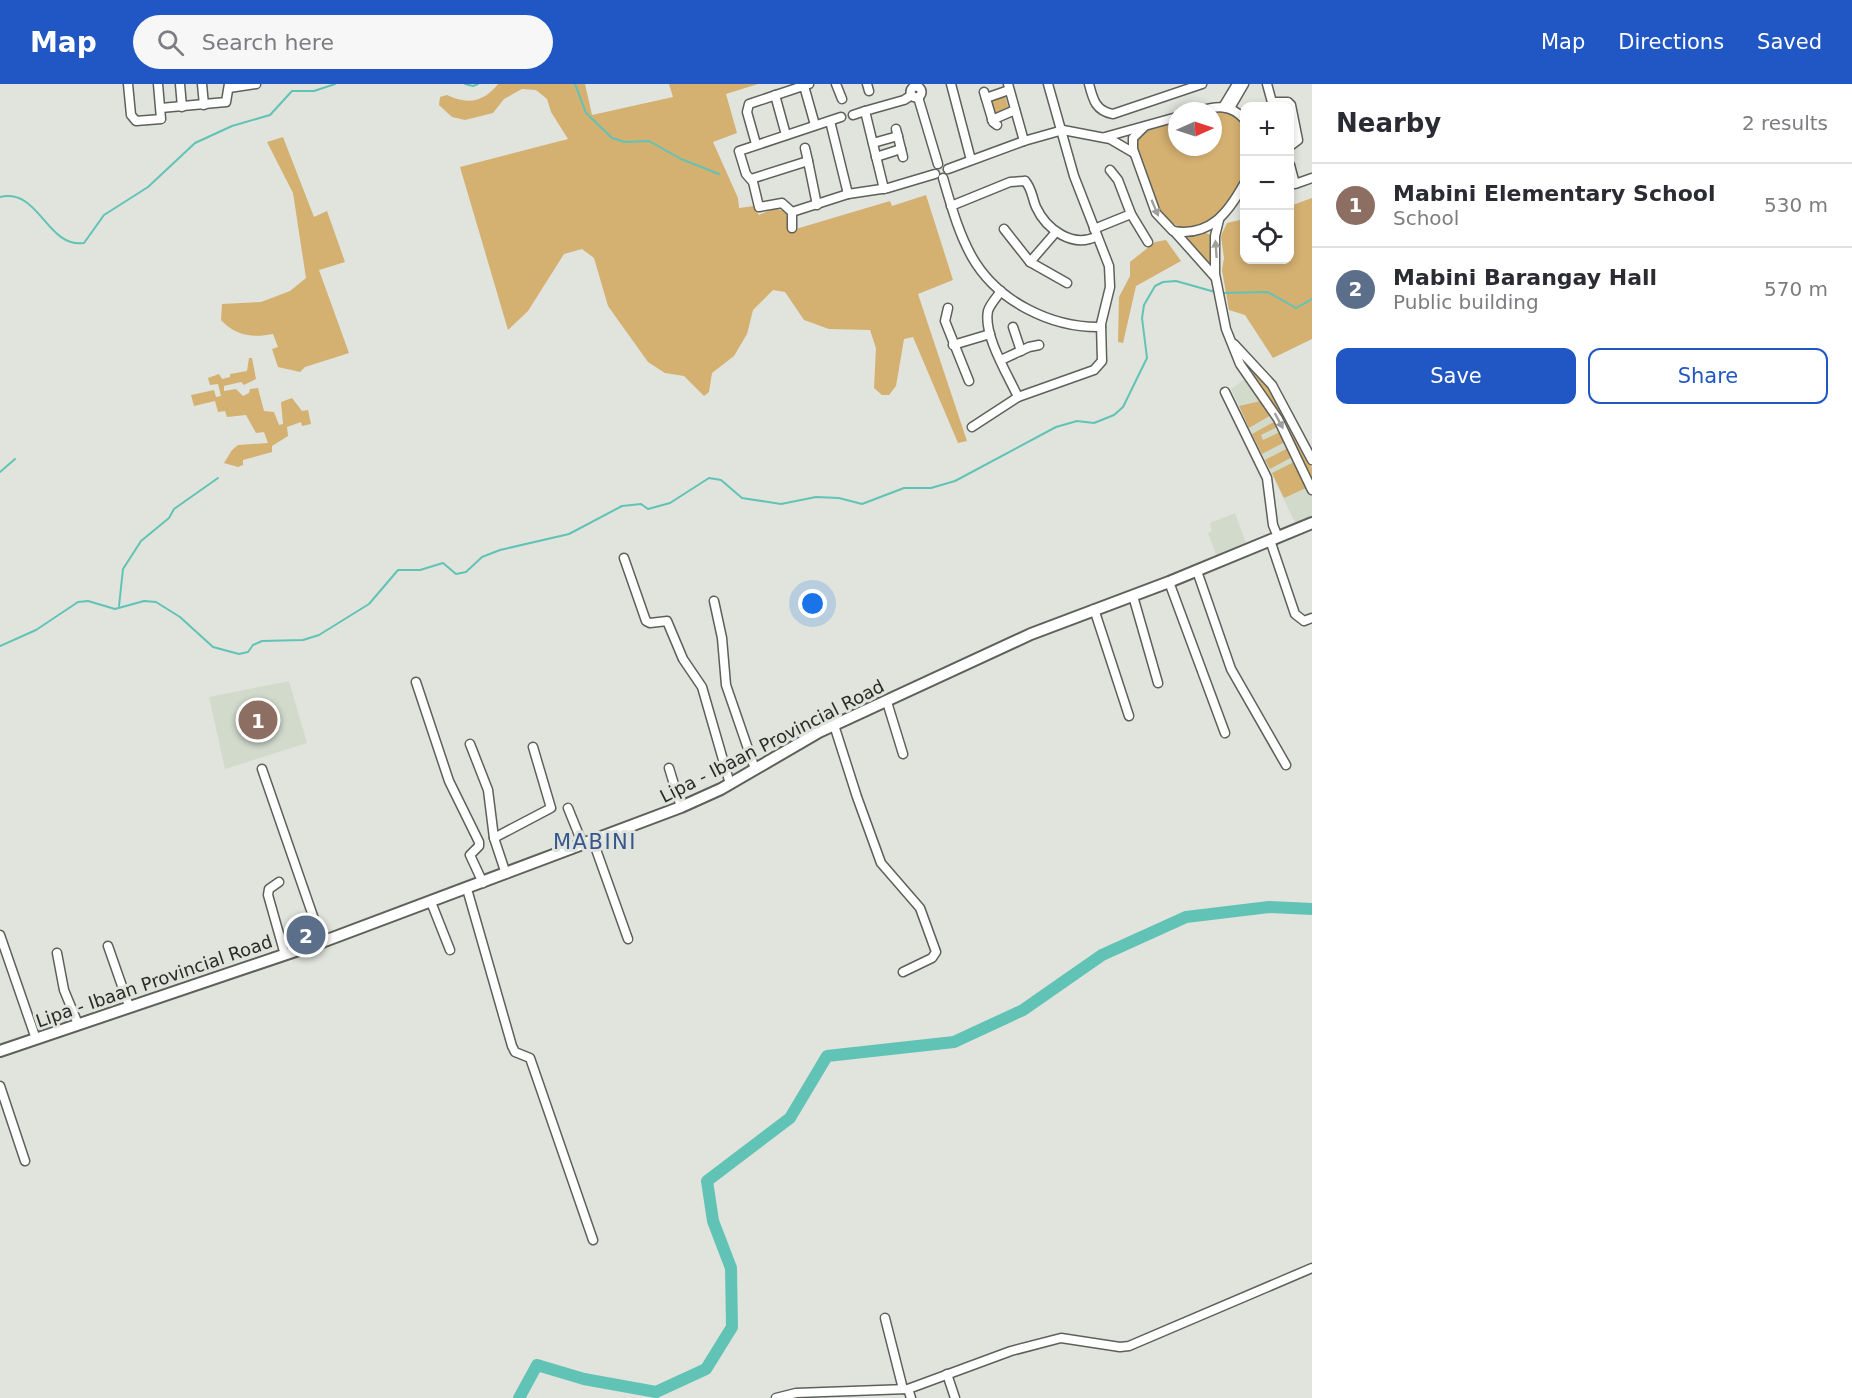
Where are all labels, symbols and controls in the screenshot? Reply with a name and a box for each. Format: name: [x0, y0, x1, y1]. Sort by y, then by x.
search box: [133, 15, 553, 69]
text: Map: [30, 26, 97, 59]
icon: search: [154, 26, 187, 59]
text: Search here: [202, 30, 334, 55]
text: Map: [1541, 30, 1585, 54]
text: Directions: [1618, 30, 1724, 54]
text: Saved: [1757, 30, 1822, 54]
north arrow: [1168, 102, 1222, 156]
map controls: [1240, 102, 1294, 264]
button: +: [1240, 102, 1294, 156]
text: Nearby: [1336, 108, 1441, 138]
text: 2 results: [1742, 111, 1828, 135]
button: −: [1240, 156, 1294, 210]
text: Mabini Elementary School: [1393, 181, 1715, 206]
text: 1: [1349, 193, 1362, 217]
text: 530 m: [1764, 193, 1828, 217]
one-way arrow: [1151, 199, 1160, 217]
text: School: [1393, 206, 1459, 230]
button: locate: [1240, 210, 1294, 264]
one-way arrow: [1211, 239, 1221, 258]
text: Mabini Barangay Hall: [1393, 265, 1657, 290]
text: 2: [1349, 277, 1362, 301]
text: 570 m: [1764, 277, 1828, 301]
text: Public building: [1393, 290, 1539, 314]
button: Save: [1336, 348, 1576, 404]
button: Share: [1588, 348, 1828, 404]
one-way arrow: [1274, 413, 1284, 430]
your location: [798, 589, 827, 618]
street label: Lipa - Ibaan Provincial Road: [656, 675, 888, 807]
pin: 1: [238, 698, 278, 742]
district label: MABINI: [553, 830, 637, 854]
pin: 2: [286, 912, 326, 958]
street label: Lipa - Ibaan Provincial Road: [33, 931, 275, 1031]

